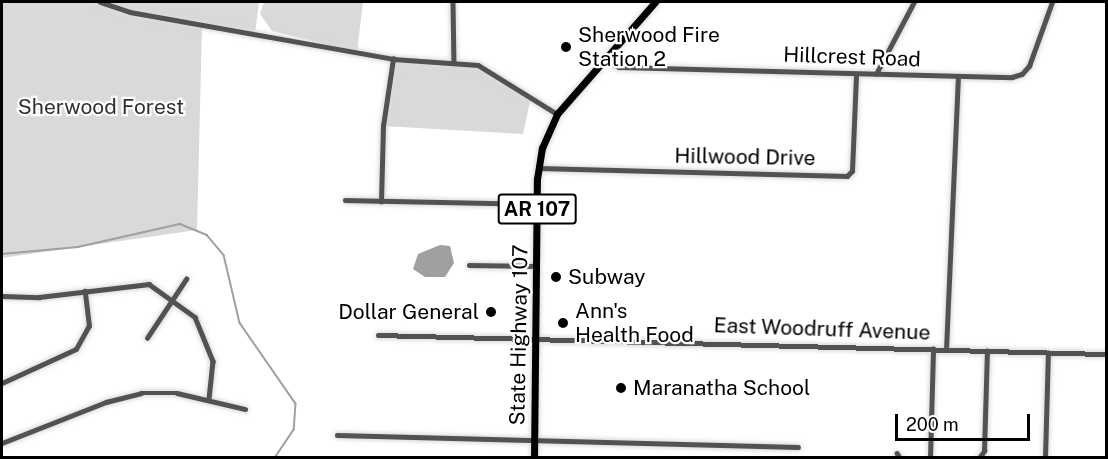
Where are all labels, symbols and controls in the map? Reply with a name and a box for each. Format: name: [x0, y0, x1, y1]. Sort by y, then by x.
place label: Sherwood Fire Station 2: [578, 22, 720, 72]
marker: Sherwood Fire Station 2: [559, 40, 573, 54]
street label: Hillcrest Road: [783, 42, 921, 72]
park label: Sherwood Forest: [18, 94, 184, 120]
street label: Hillwood Drive: [674, 143, 816, 171]
road number: AR 107: [496, 192, 578, 226]
street label: State Highway 107: [505, 244, 533, 426]
place label: Subway: [568, 264, 645, 290]
marker: Subway: [549, 270, 563, 284]
place label: Ann's Health Food: [575, 298, 694, 348]
place label: Dollar General: [338, 299, 479, 325]
marker: Dollar General: [484, 305, 498, 319]
street label: East Woodruff Avenue: [713, 313, 931, 345]
marker: Ann's Health Food: [556, 316, 570, 330]
place label: Maranatha School: [633, 375, 810, 401]
marker: Maranatha School: [614, 381, 628, 395]
scale bar: [898, 402, 1033, 440]
text: 200 m: [906, 414, 959, 435]

